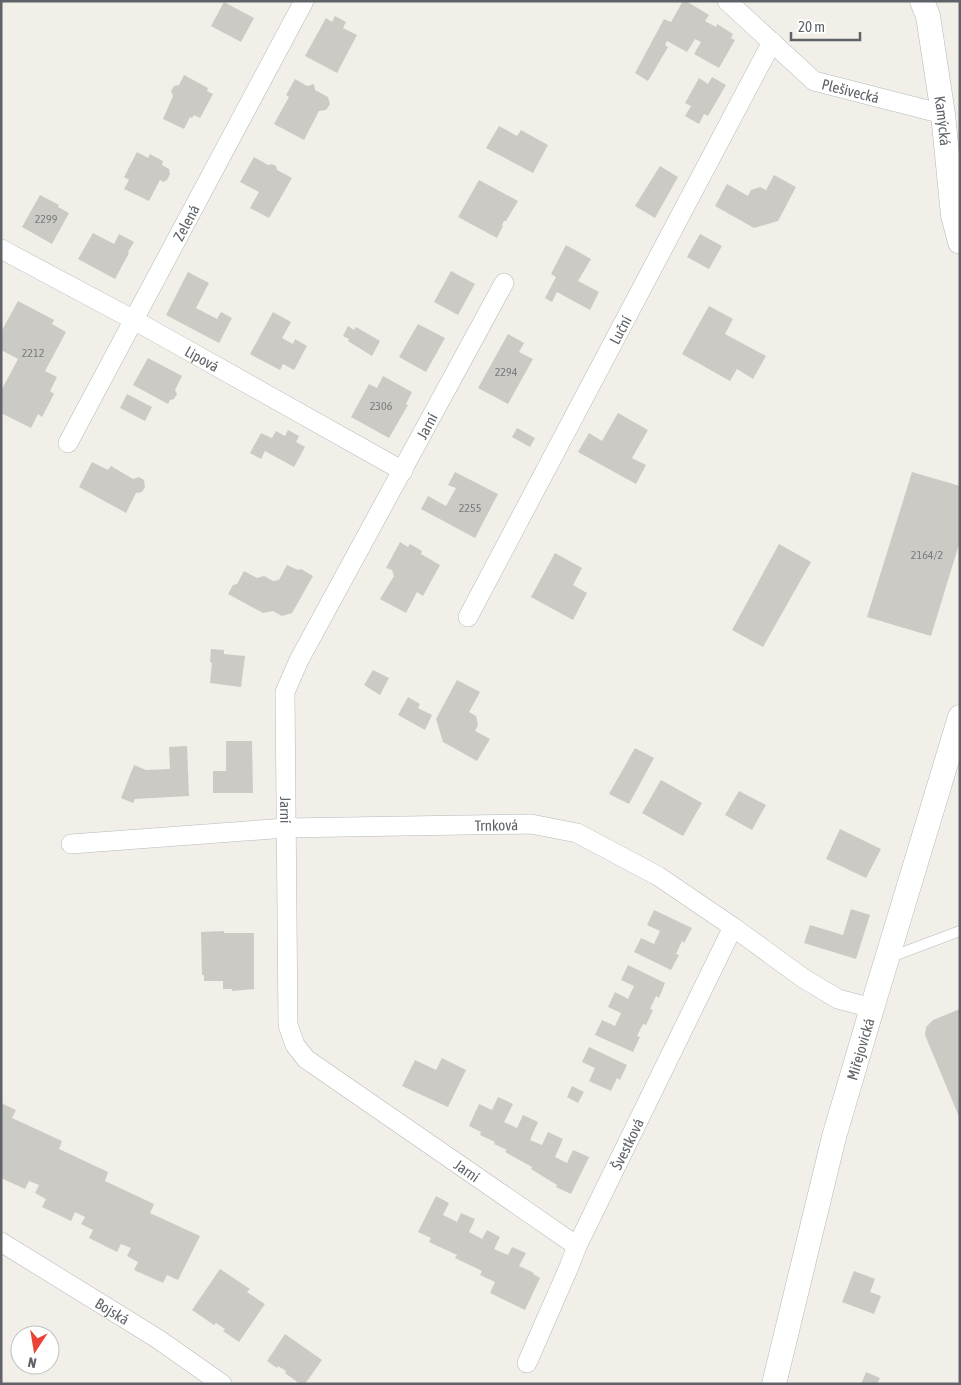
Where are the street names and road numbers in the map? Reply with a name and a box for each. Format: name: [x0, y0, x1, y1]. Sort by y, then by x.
street label: Plešivecká: [820, 75, 881, 106]
street label: Kamýcká: [932, 95, 955, 146]
street label: Zelená: [169, 201, 202, 243]
street label: Luční: [606, 312, 635, 347]
street label: Lipová: [182, 342, 222, 375]
street label: Jarní: [413, 410, 441, 442]
street label: Jarní: [277, 796, 295, 824]
street label: Trnková: [474, 816, 518, 833]
street label: Miřejovická: [843, 1016, 877, 1082]
street label: Švestková: [607, 1115, 647, 1172]
street label: Jarní: [451, 1156, 484, 1185]
street label: Bojská: [92, 1294, 132, 1328]

